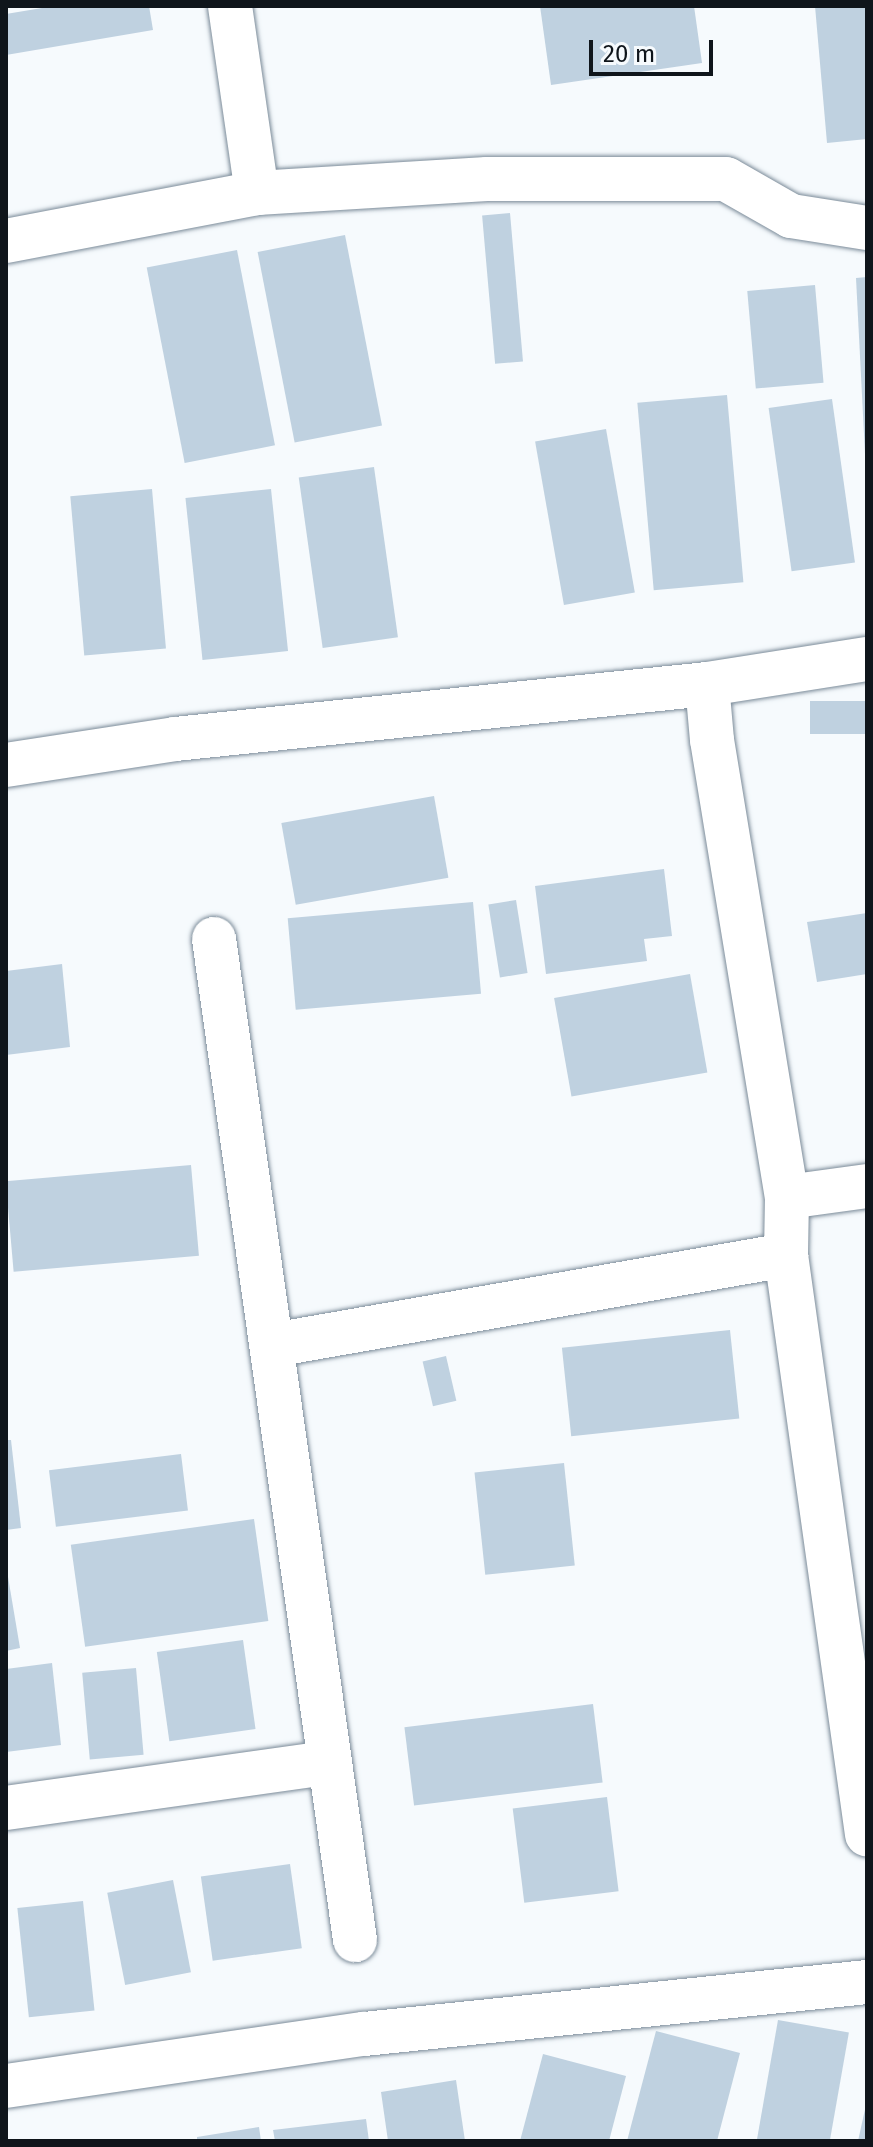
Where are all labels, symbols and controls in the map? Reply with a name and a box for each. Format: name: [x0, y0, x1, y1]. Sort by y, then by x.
scale bar: [593, 24, 717, 74]
text: 20 m: [603, 40, 655, 68]

